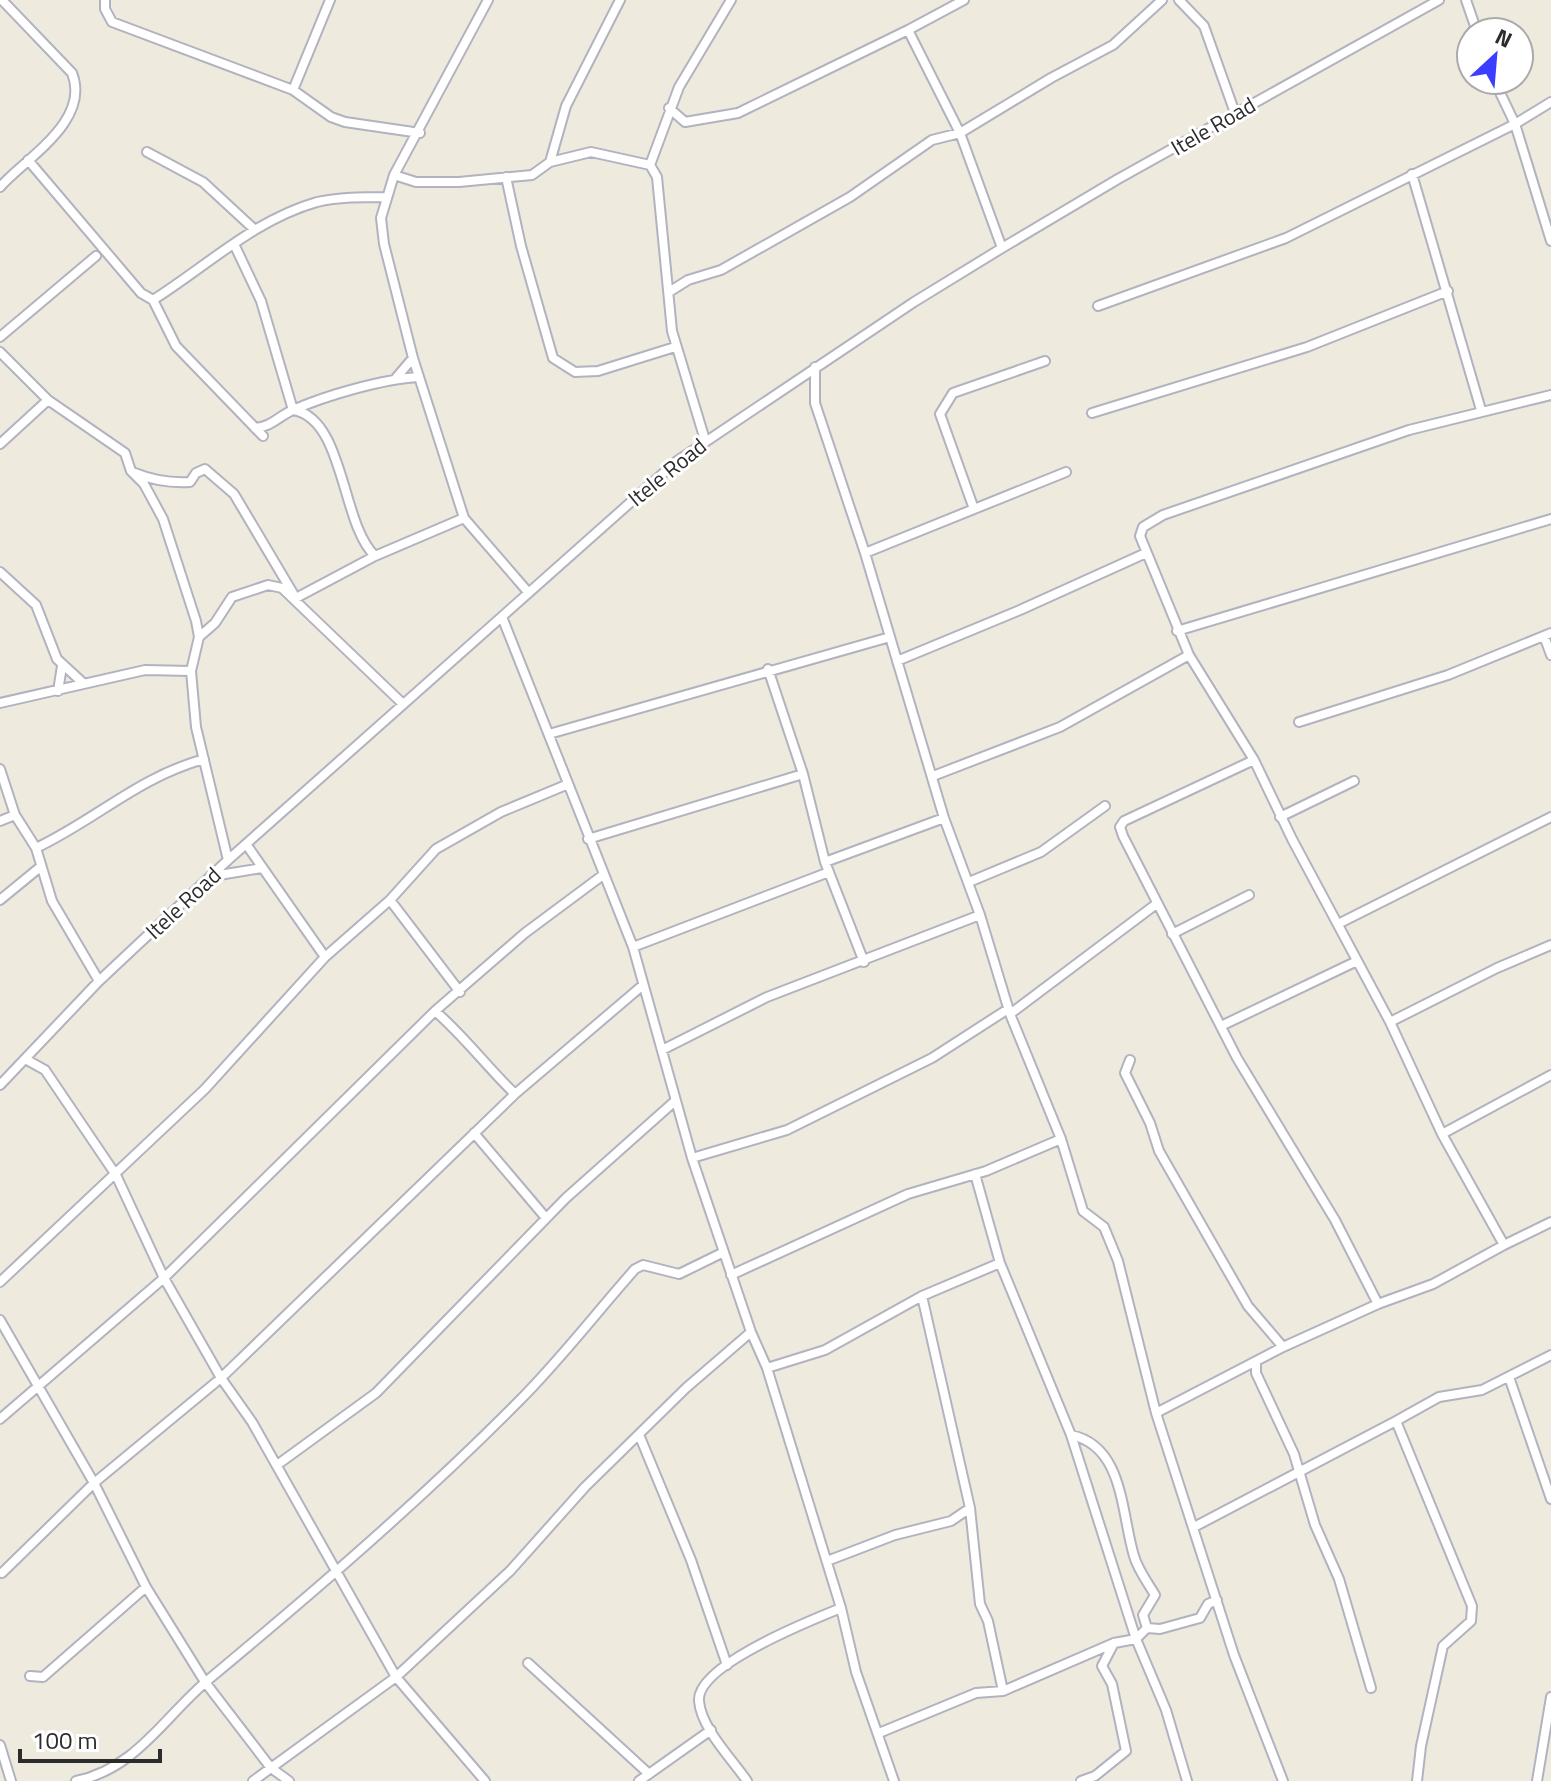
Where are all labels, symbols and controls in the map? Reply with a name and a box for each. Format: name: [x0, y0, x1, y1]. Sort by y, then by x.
north arrow: [1455, 16, 1535, 96]
text: N: [1489, 19, 1518, 57]
street label: Itele Road: [1164, 88, 1262, 164]
street label: Itele Road: [620, 430, 714, 514]
street label: Itele Road: [137, 859, 229, 947]
scale bar: [20, 1713, 160, 1763]
text: 100 m: [32, 1722, 98, 1758]

